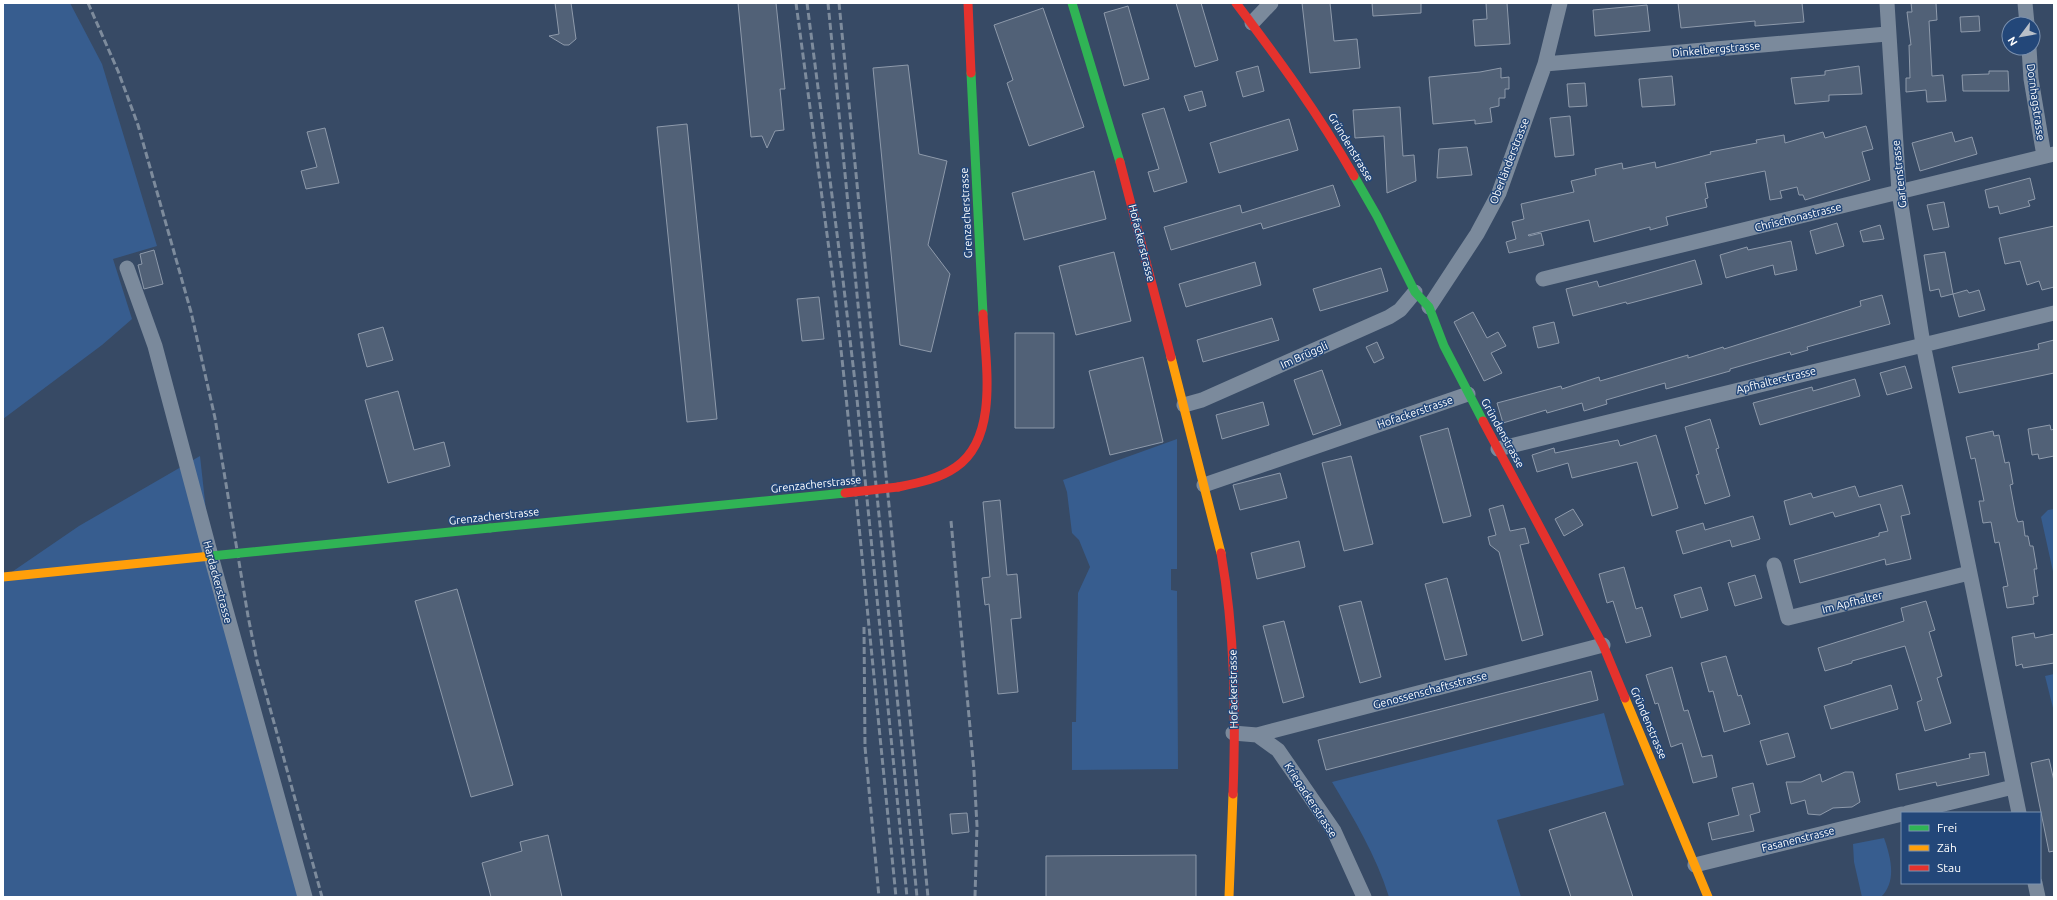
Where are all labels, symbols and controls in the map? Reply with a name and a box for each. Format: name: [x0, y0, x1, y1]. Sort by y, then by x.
north arrow: [2001, 16, 2041, 56]
text: N: [2005, 35, 2020, 48]
street label: Dinkelbergstrasse: [1671, 39, 1761, 59]
street label: Dornhagstrasse: [2025, 63, 2047, 141]
street label: Gründenstrasse: [1326, 111, 1376, 183]
street label: Oberländerstrasse: [1487, 116, 1531, 206]
street label: Gartenstrasse: [1889, 139, 1909, 209]
street label: Grenzacherstrasse: [958, 167, 974, 259]
street label: Chrischonastrasse: [1753, 200, 1843, 234]
street label: Hofackerstrasse: [1127, 203, 1157, 283]
street label: Im Brüggli: [1279, 339, 1329, 371]
street label: Apfhalterstrasse: [1735, 364, 1817, 396]
street label: Hofackerstrasse: [1376, 393, 1454, 431]
street label: Gründenstrasse: [1479, 396, 1527, 470]
street label: Grenzacherstrasse: [770, 473, 862, 495]
street label: Grenzacherstrasse: [448, 505, 540, 527]
street label: Hardackerstrasse: [201, 539, 235, 625]
street label: Im Apfhalter: [1820, 588, 1884, 615]
street label: Hofackerstrasse: [1226, 649, 1240, 729]
street label: Genossenschaftsstrasse: [1372, 669, 1488, 711]
street label: Gründenstrasse: [1628, 685, 1670, 761]
street label: Kriegackerstrasse: [1282, 760, 1340, 840]
legend: [1901, 812, 2041, 884]
text: Frei: [1937, 821, 1957, 834]
street label: Fasanenstrasse: [1760, 824, 1836, 854]
text: Zäh: [1937, 841, 1957, 854]
text: Stau: [1937, 861, 1961, 874]

